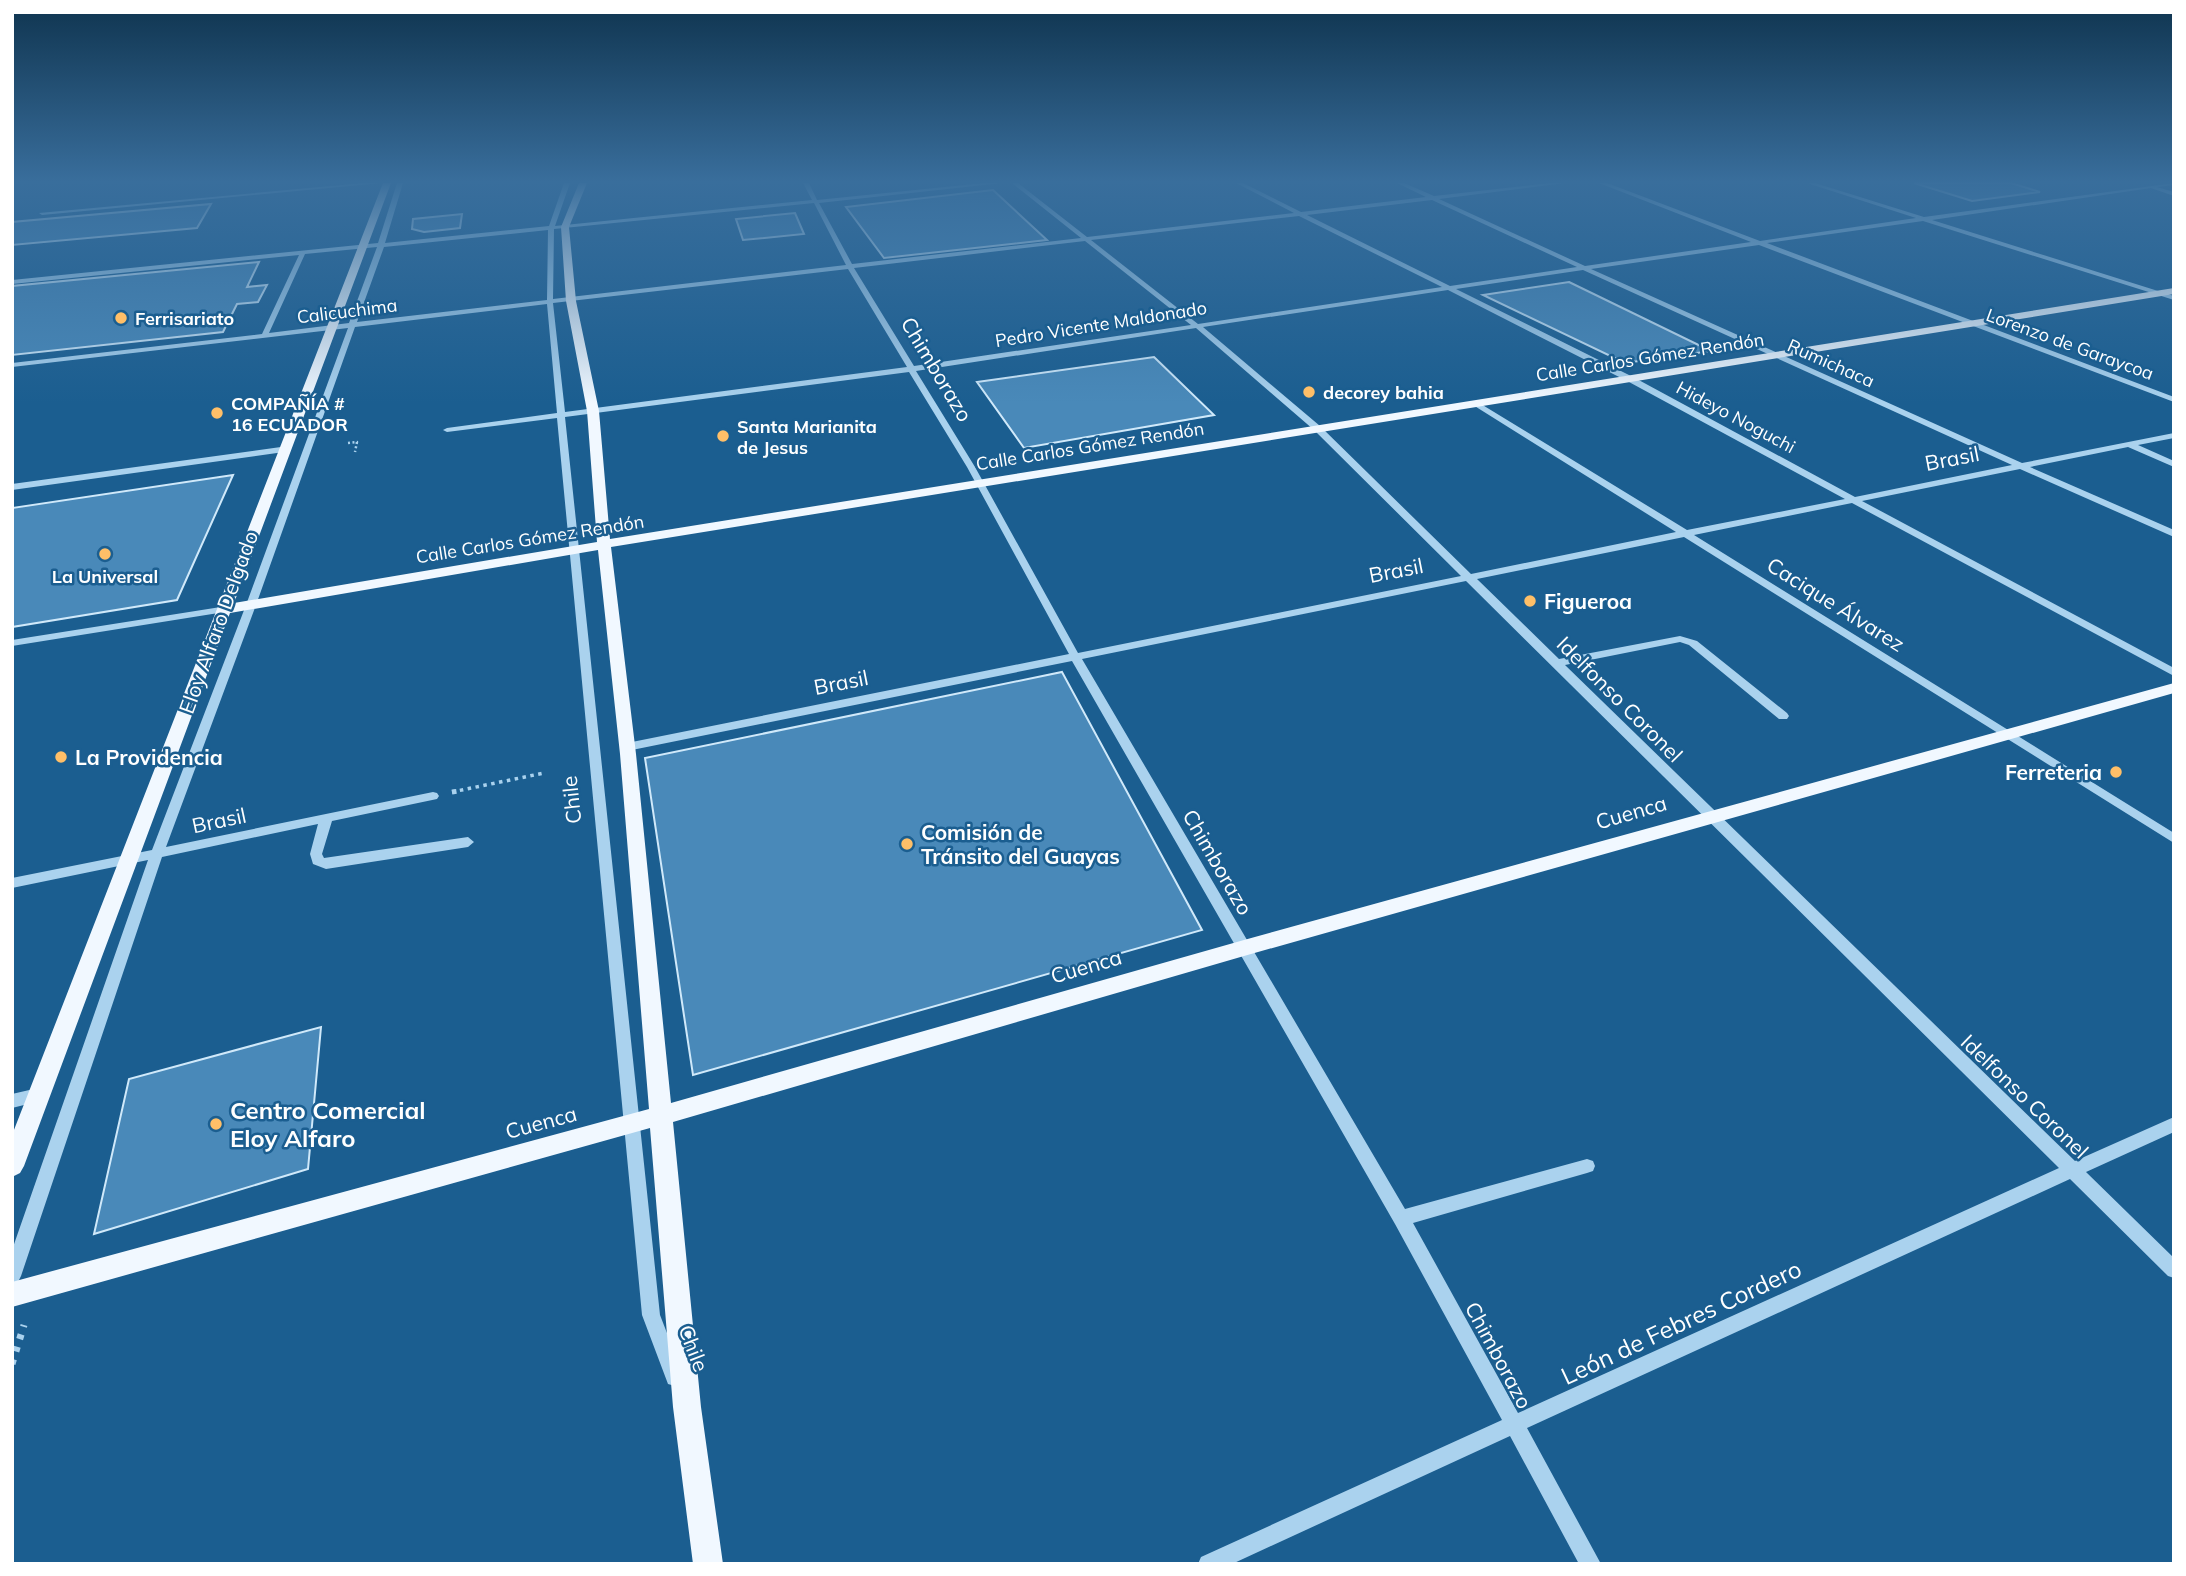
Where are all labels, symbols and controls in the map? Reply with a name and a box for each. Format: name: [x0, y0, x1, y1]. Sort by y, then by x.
street label: Calicuchima: [295, 293, 399, 329]
street label: Pedro Vicente Maldonado: [994, 296, 1208, 352]
street label: Lorenzo de Garaycoa: [1983, 303, 2157, 385]
place label: Ferrisariato: [135, 307, 234, 330]
marker: Ferrisariato: [113, 310, 129, 326]
street label: Chimborazo: [896, 312, 978, 426]
street label: Calle Carlos Gómez Rendón: [1534, 328, 1766, 386]
street label: Rumichaca: [1784, 334, 1878, 392]
street label: Hideyo Noguchi: [1672, 376, 1800, 458]
place label: decorey bahia: [1323, 381, 1444, 404]
marker: decorey bahia: [1301, 384, 1317, 400]
place label: COMPAÑÍA # 16 ECUADOR: [231, 392, 348, 436]
marker: COMPAÑÍA # 16 ECUADOR: [209, 405, 225, 421]
place label: Santa Marianita de Jesus: [737, 415, 877, 459]
street label: Calle Carlos Gómez Rendón: [974, 417, 1206, 475]
marker: Santa Marianita de Jesus: [715, 428, 731, 444]
street label: Brasil: [1923, 440, 1981, 476]
street label: Calle Carlos Gómez Rendón: [414, 510, 646, 568]
street label: Eloy Alfaro Delgado: [173, 527, 263, 717]
marker: La Universal: [97, 546, 113, 562]
street label: Cacique Álvarez: [1762, 551, 1910, 657]
street label: Brasil: [1367, 552, 1425, 588]
place label: La Universal: [52, 565, 158, 588]
place label: Figueroa: [1544, 588, 1632, 614]
marker: Figueroa: [1522, 593, 1538, 609]
street label: Idelfonso Coronel: [1552, 631, 1688, 767]
street label: Brasil: [812, 664, 870, 700]
place label: La Providencia: [75, 744, 223, 770]
marker: La Providencia: [53, 749, 69, 765]
place label: Ferreteria: [2005, 759, 2102, 785]
marker: Ferreteria: [2108, 764, 2124, 780]
street label: Chile: [556, 775, 586, 825]
street label: Cuenca: [1592, 789, 1670, 835]
street label: Brasil: [189, 802, 249, 838]
street label: Chimborazo: [1177, 805, 1259, 919]
place label: Comisión de Tránsito del Guayas: [921, 819, 1120, 869]
marker: Comisión de Tránsito del Guayas: [899, 836, 915, 852]
street label: Cuenca: [1047, 943, 1125, 989]
street label: Idelfonso Coronel: [1956, 1029, 2094, 1163]
place label: Centro Comercial Eloy Alfaro: [230, 1095, 426, 1153]
street label: Cuenca: [502, 1100, 580, 1144]
marker: Centro Comercial Eloy Alfaro: [208, 1116, 224, 1132]
street label: León de Febres Cordero: [1556, 1253, 1806, 1391]
street label: Chimborazo: [1460, 1297, 1538, 1413]
street label: Chile: [673, 1321, 715, 1375]

